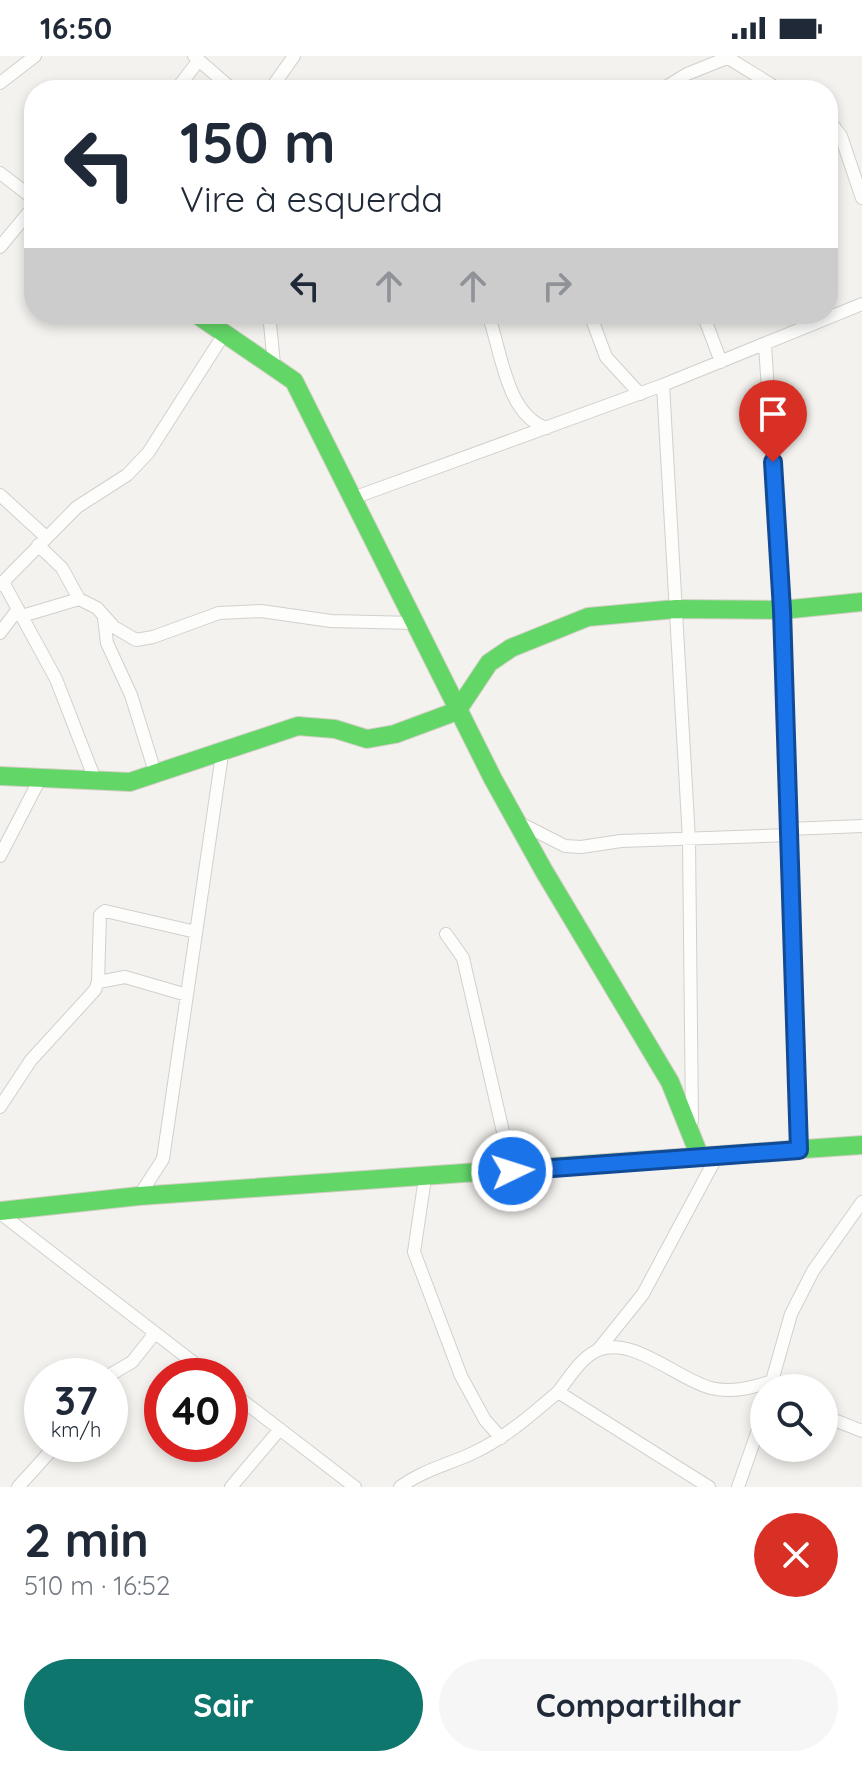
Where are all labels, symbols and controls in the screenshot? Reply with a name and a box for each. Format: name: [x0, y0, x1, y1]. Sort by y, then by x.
text: 16:50: [40, 9, 112, 47]
text: 150 m: [180, 107, 336, 177]
icon: left: [48, 112, 152, 216]
text: Vire à esquerda: [180, 176, 443, 221]
icon: left: [283, 264, 327, 308]
icon: ahead: [367, 264, 411, 308]
icon: ahead: [451, 264, 495, 308]
icon: right: [535, 264, 579, 308]
pin: [739, 380, 807, 462]
icon: arrive: [751, 392, 795, 436]
position arrow: [470, 1129, 554, 1213]
speed limit sign: 40: [144, 1358, 248, 1462]
map controls: [750, 1374, 838, 1462]
button: search: [750, 1374, 838, 1462]
text: 37: [54, 1375, 98, 1425]
text: km/h: [51, 1417, 101, 1442]
text: 2 min: [24, 1509, 149, 1569]
button: close: [754, 1513, 838, 1597]
text: 510 m · 16:52: [24, 1569, 170, 1602]
button: Sair: [24, 1659, 423, 1751]
button: Compartilhar: [439, 1659, 838, 1751]

